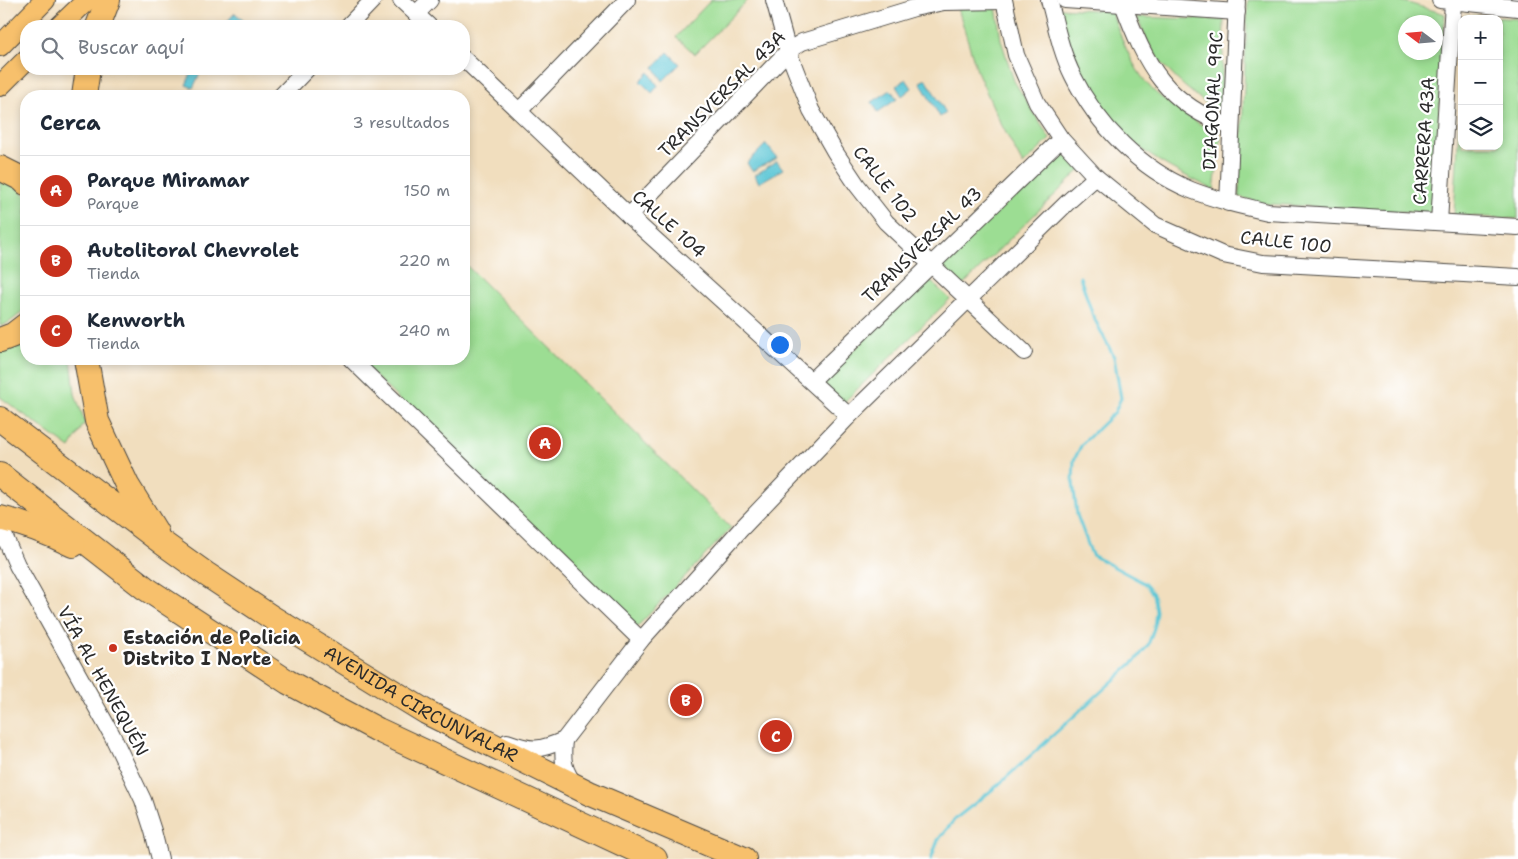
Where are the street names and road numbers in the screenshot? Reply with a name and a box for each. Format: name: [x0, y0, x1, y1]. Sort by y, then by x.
street label: TRANSVERSAL 43A: [653, 25, 791, 163]
street label: DIAGONAL 99C: [1197, 31, 1229, 171]
street label: CARRERA 43A: [1408, 76, 1440, 206]
street label: CALLE 102: [848, 141, 922, 227]
street label: TRANSVERSAL 43: [857, 182, 987, 308]
street label: CALLE 104: [627, 185, 711, 263]
street label: CALLE 100: [1239, 225, 1333, 259]
street label: VÍA AL HENEQUÉN: [52, 602, 154, 760]
street label: AVENIDA CIRCUNVALAR: [319, 640, 522, 768]

